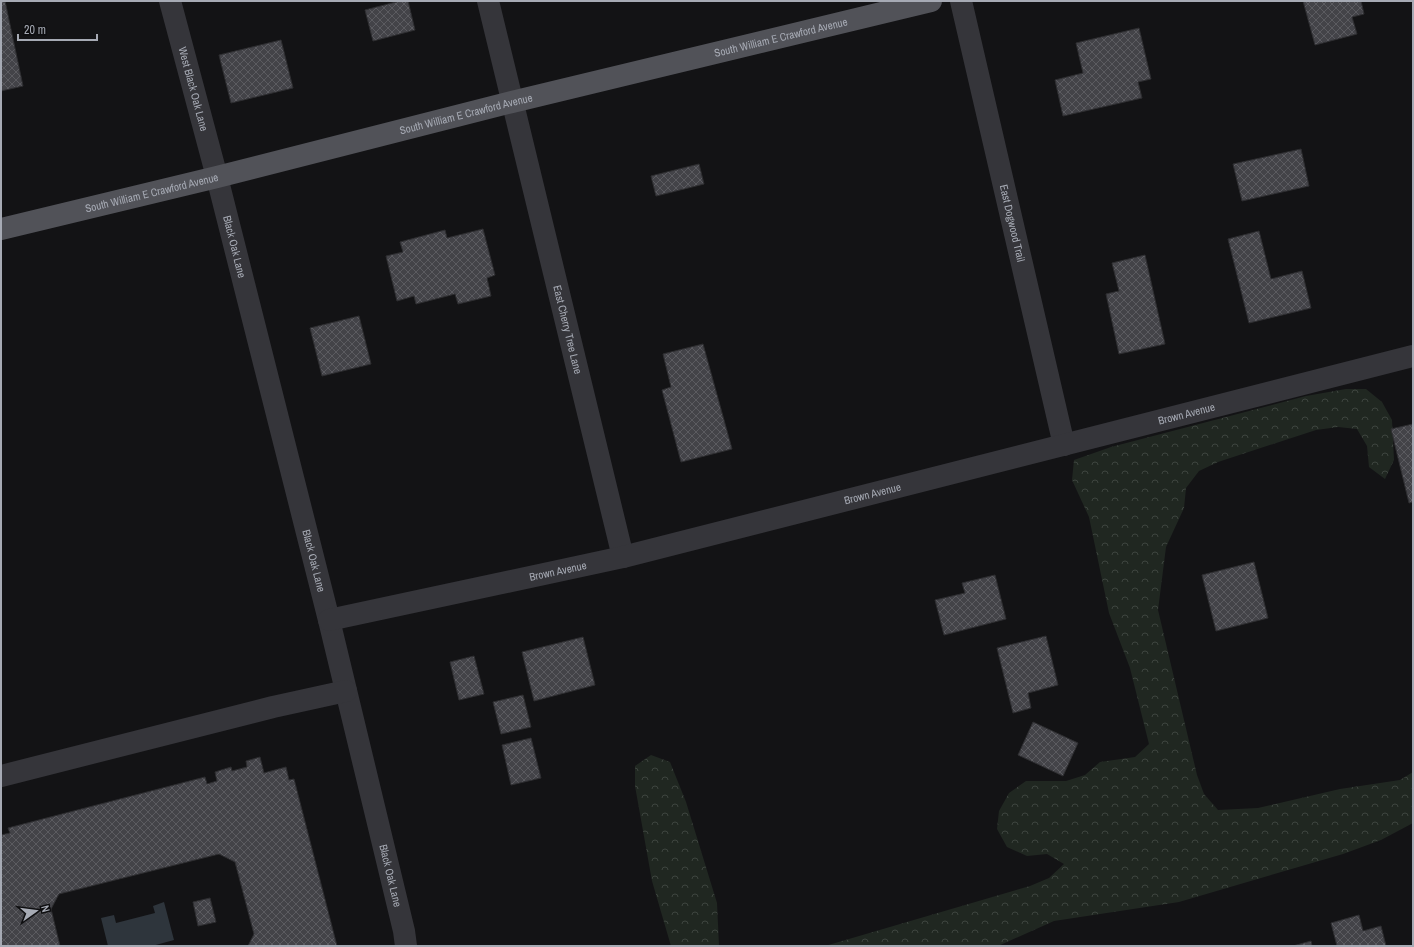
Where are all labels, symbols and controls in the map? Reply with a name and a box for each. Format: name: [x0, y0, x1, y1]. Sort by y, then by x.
street label: South William E Crawford Avenue: [713, 14, 849, 60]
scale bar: [18, 16, 97, 42]
text: 20 m: [24, 22, 46, 38]
street label: West Black Oak Lane: [176, 45, 211, 133]
street label: South William E Crawford Avenue: [398, 90, 534, 137]
street label: South William E Crawford Avenue: [84, 170, 220, 216]
street label: East Dogwood Trail: [997, 183, 1028, 263]
street label: Black Oak Lane: [220, 214, 249, 279]
street label: East Cherry Tree Lane: [550, 284, 585, 375]
street label: Brown Avenue: [1156, 400, 1216, 428]
street label: Brown Avenue: [842, 480, 902, 508]
street label: Black Oak Lane: [299, 528, 329, 593]
street label: Brown Avenue: [528, 558, 588, 584]
street label: Black Oak Lane: [376, 843, 405, 908]
north arrow: [16, 891, 56, 931]
text: N: [38, 904, 53, 913]

